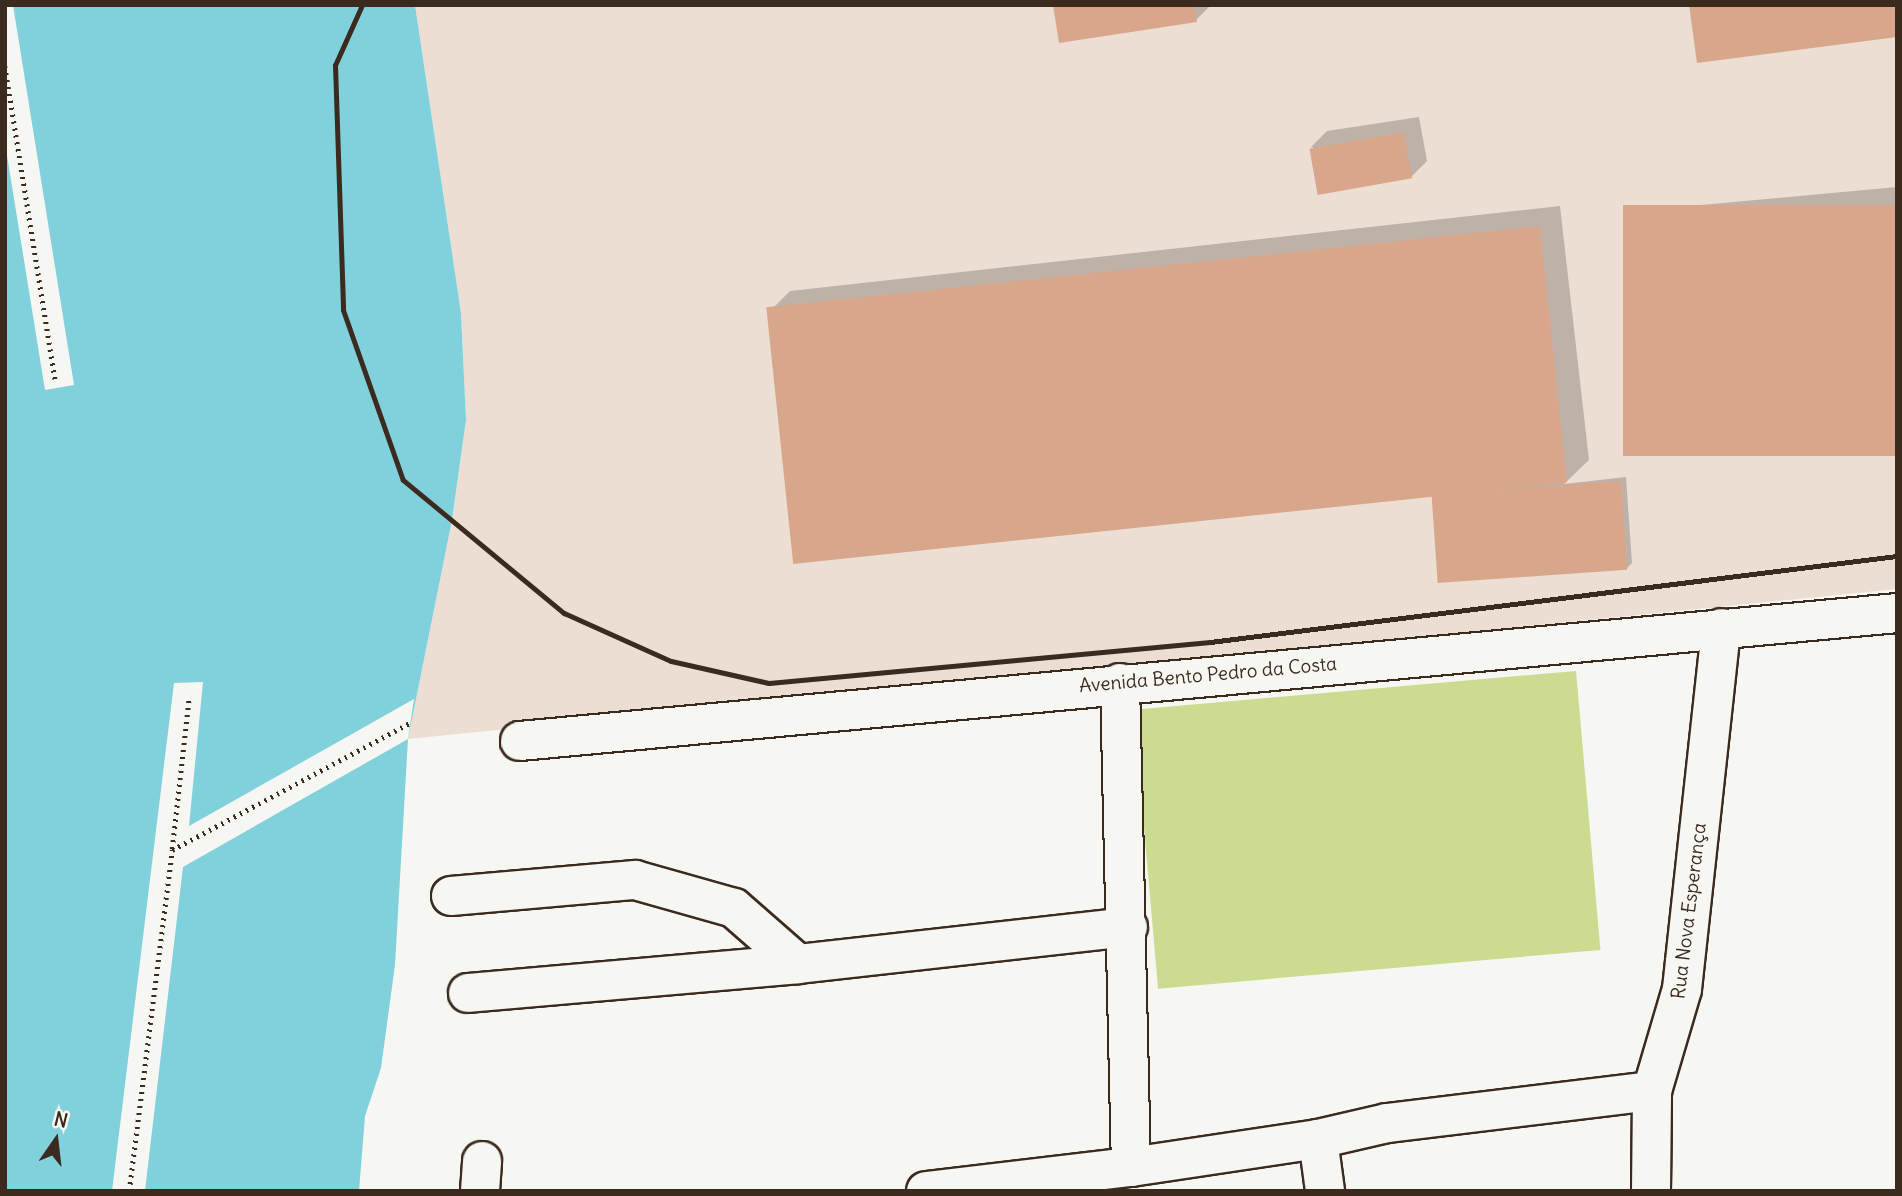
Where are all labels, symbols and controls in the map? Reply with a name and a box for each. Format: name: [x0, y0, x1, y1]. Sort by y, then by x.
street label: Avenida Bento Pedro da Costa: [1078, 652, 1338, 698]
street label: Rua Nova Esperança: [1667, 822, 1711, 1000]
north arrow: [21, 1105, 91, 1175]
text: N: [52, 1106, 70, 1133]

